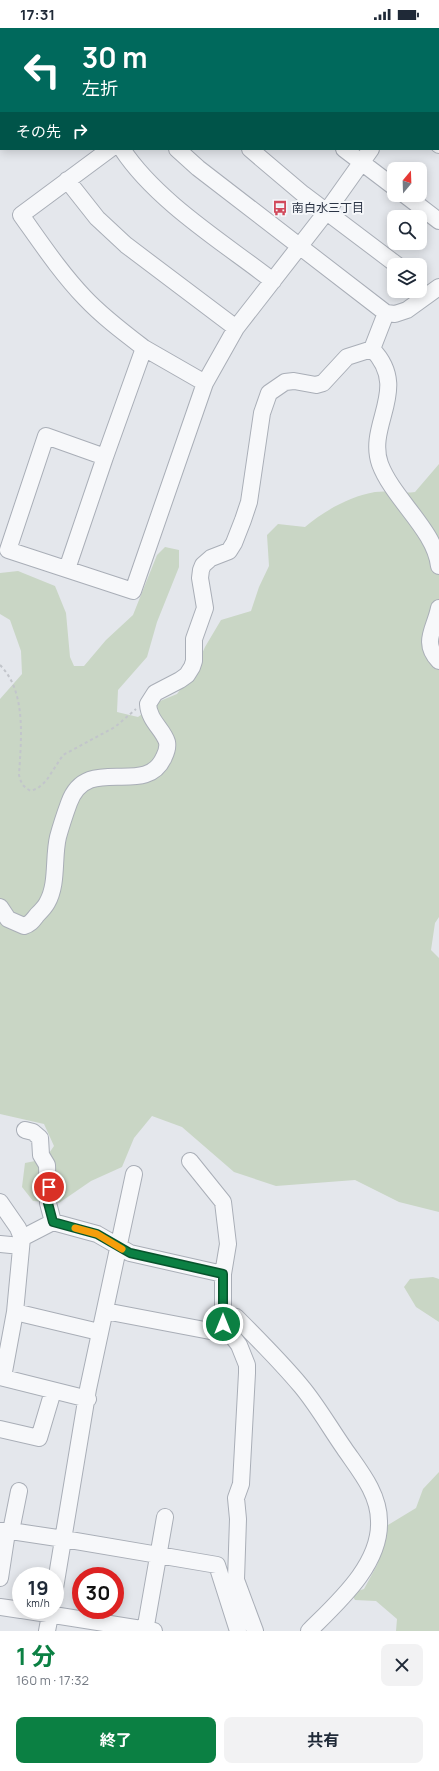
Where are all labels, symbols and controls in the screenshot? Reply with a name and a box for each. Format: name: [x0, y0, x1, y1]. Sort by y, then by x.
text: 17:31: [20, 4, 55, 25]
text: 30 m: [82, 38, 147, 76]
icon: left: [16, 44, 68, 96]
text: 左折: [82, 76, 118, 100]
icon: right: [69, 120, 91, 142]
text: その先: [16, 121, 61, 142]
north arrow: [387, 162, 427, 202]
map controls: [387, 162, 427, 298]
bus stop icon: 南白水三丁目: [271, 199, 289, 217]
place label: 南白水三丁目: [292, 199, 364, 216]
button: search: [387, 210, 427, 250]
button: layers: [387, 258, 427, 298]
pin: [32, 1170, 66, 1204]
icon: arrive: [38, 1176, 60, 1198]
position arrow: [202, 1303, 244, 1345]
speed limit sign: 30: [72, 1567, 124, 1619]
text: 19: [27, 1574, 49, 1601]
text: km/h: [26, 1596, 50, 1610]
text: 1 分: [16, 1639, 55, 1672]
button: close: [381, 1644, 423, 1686]
text: 160 m · 17:32: [16, 1671, 89, 1689]
button: 終了: [16, 1717, 216, 1763]
button: 共有: [224, 1717, 423, 1763]

